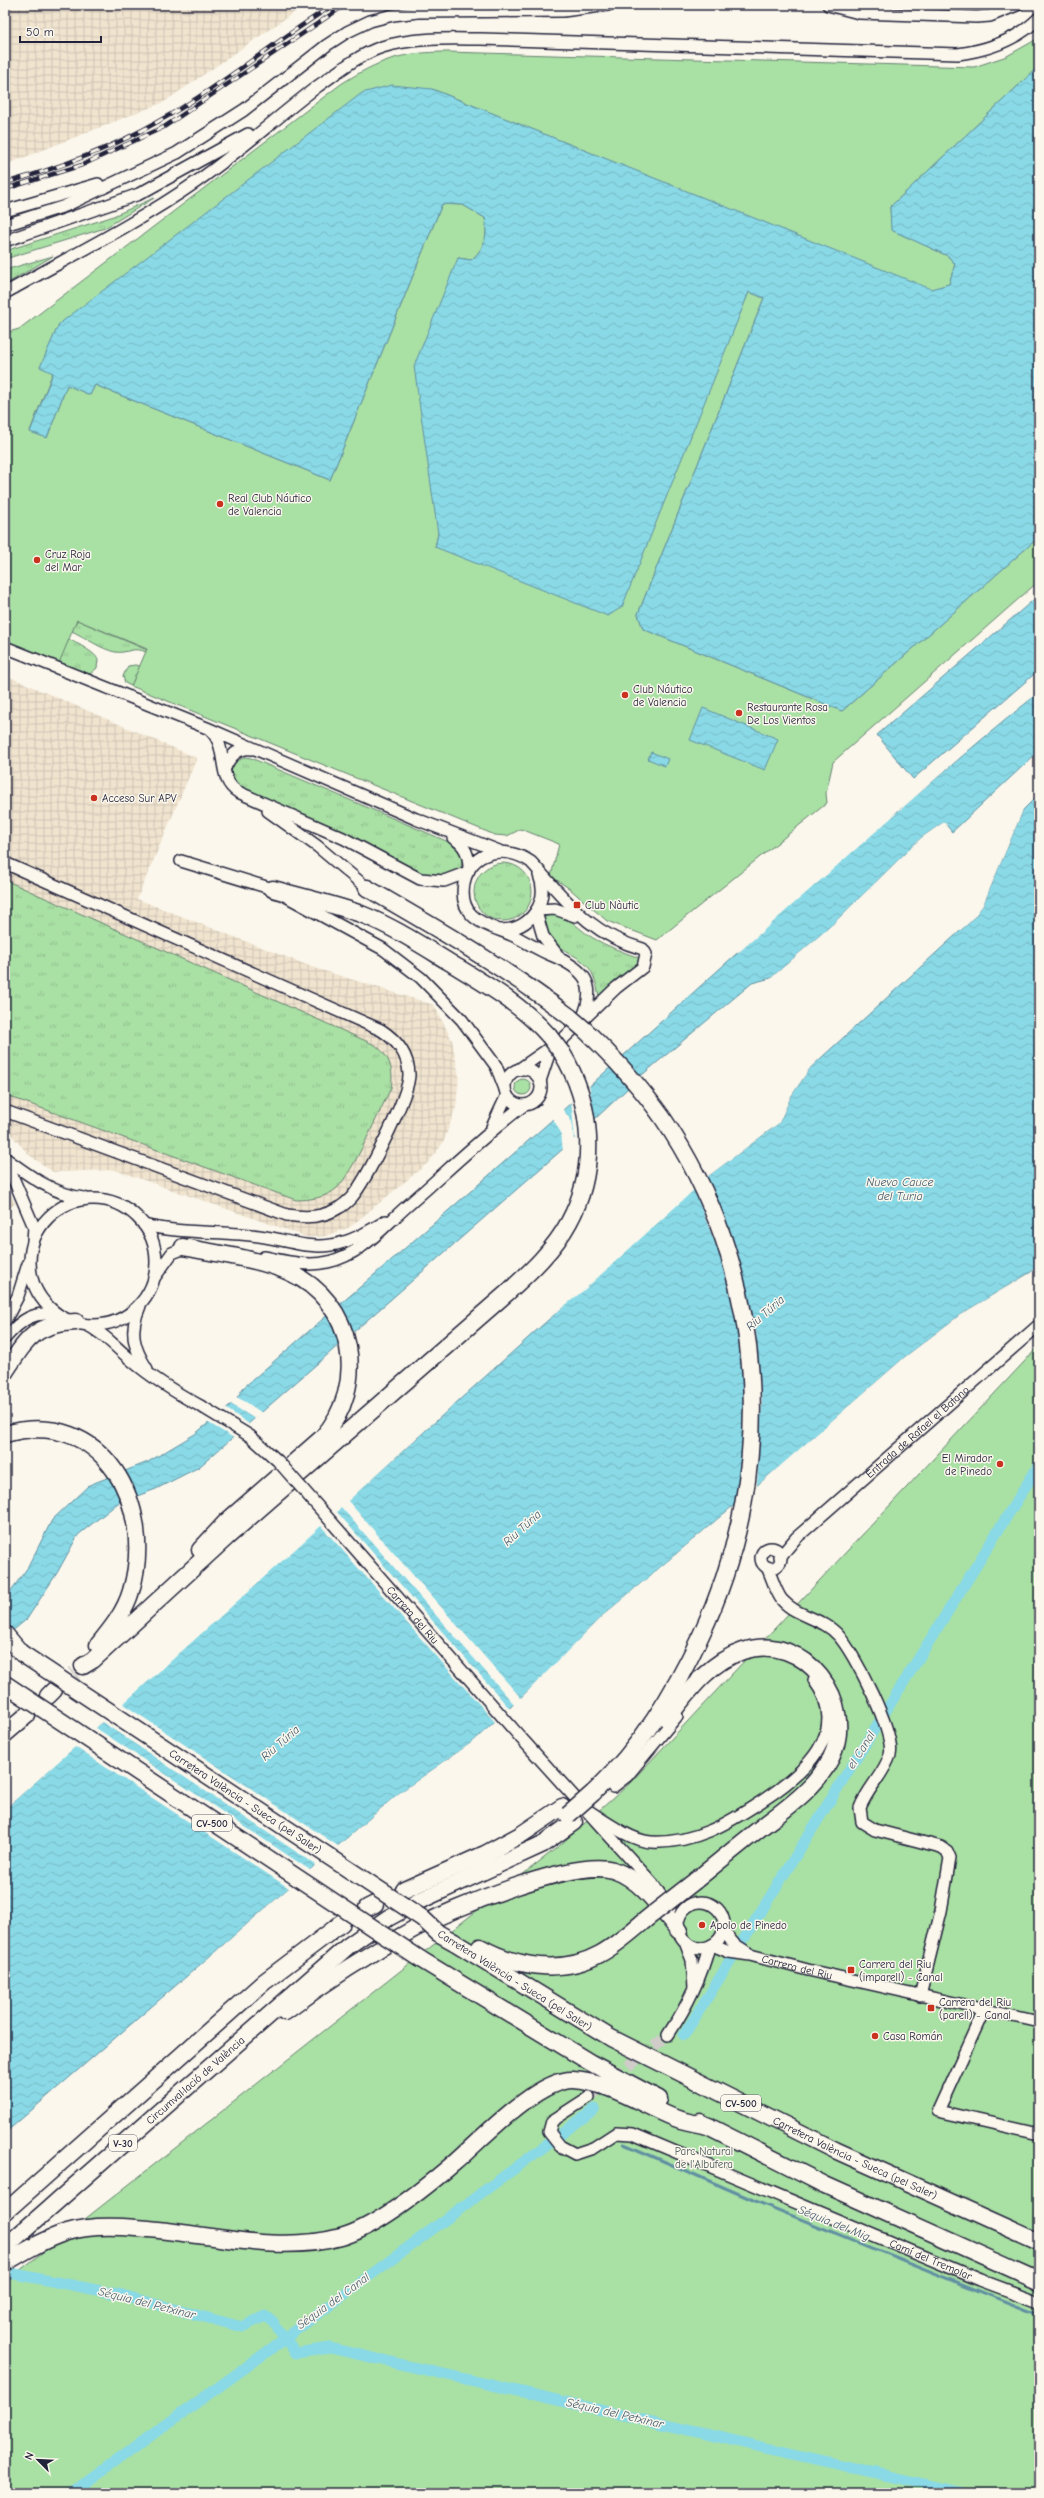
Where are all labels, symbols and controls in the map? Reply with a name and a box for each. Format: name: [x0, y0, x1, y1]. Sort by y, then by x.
scale bar: [20, 18, 101, 44]
text: 50 m: [26, 25, 54, 39]
place label: Real Club Náutico de Valencia: [228, 492, 312, 518]
marker: Real Club Náutico de Valencia: [215, 499, 225, 509]
place label: Cruz Roja del Mar: [45, 548, 91, 574]
marker: Cruz Roja del Mar: [32, 555, 42, 565]
place label: Club Náutico de Valencia: [633, 683, 693, 709]
marker: Club Náutico de Valencia: [620, 690, 630, 700]
place label: Restaurante Rosa De Los Vientos: [747, 701, 828, 727]
marker: Restaurante Rosa De Los Vientos: [734, 708, 744, 718]
place label: Acceso Sur APV: [102, 792, 177, 805]
marker: Acceso Sur APV: [89, 793, 99, 803]
place label: Club Nàutic: [585, 899, 640, 912]
marker: Club Nàutic: [572, 900, 582, 910]
water label: Nuevo Cauce del Turia: [866, 1175, 934, 1203]
water label: Riu Túria: [743, 1293, 787, 1333]
street label: Entrada de Rafael el Batano: [863, 1383, 972, 1481]
place label: El Mirador de Pinedo: [942, 1452, 993, 1478]
marker: El Mirador de Pinedo: [995, 1459, 1005, 1469]
water label: Riu Túria: [500, 1507, 544, 1549]
street label: Carrera del Riu: [384, 1584, 441, 1647]
water label: Riu Túria: [258, 1723, 302, 1763]
water label: el Canal: [844, 1728, 878, 1771]
street label: Carretera València - Sueca (pel Saler): [167, 1747, 324, 1857]
road number: CV-500: [192, 1815, 232, 1831]
place label: Apolo de Pinedo: [710, 1919, 787, 1932]
marker: Apolo de Pinedo: [697, 1920, 707, 1930]
street label: Carretera València - Sueca (pel Saler): [435, 1927, 594, 2034]
street label: Carrera del Riu: [760, 1952, 833, 1982]
place label: Carrera del Riu (imparell) - Canal: [859, 1958, 943, 1984]
marker: Carrera del Riu (imparell) - Canal: [846, 1965, 856, 1975]
place label: Carrera del Riu (parell) - Canal: [939, 1996, 1011, 2022]
marker: Carrera del Riu (parell) - Canal: [926, 2003, 936, 2013]
place label: Casa Román: [883, 2030, 942, 2043]
marker: Casa Román: [870, 2031, 880, 2041]
street label: Circumval·lació de València: [144, 2034, 247, 2127]
road number: CV-500: [721, 2095, 761, 2111]
street label: Carretera València - Sueca (pel Saler): [771, 2114, 939, 2202]
road number: V-30: [109, 2135, 137, 2151]
park label: Parc Natural de l'Albufera: [675, 2145, 733, 2171]
water label: Séquia del Mig: [796, 2202, 872, 2244]
street label: Camí del Tremolar: [888, 2237, 974, 2283]
water label: Séquia del Canal: [294, 2270, 372, 2332]
water label: Séquia del Petxinar: [97, 2284, 198, 2322]
water label: Séquia del Petxinar: [565, 2395, 666, 2431]
north arrow: [18, 2440, 58, 2480]
text: N: [22, 2450, 37, 2462]

